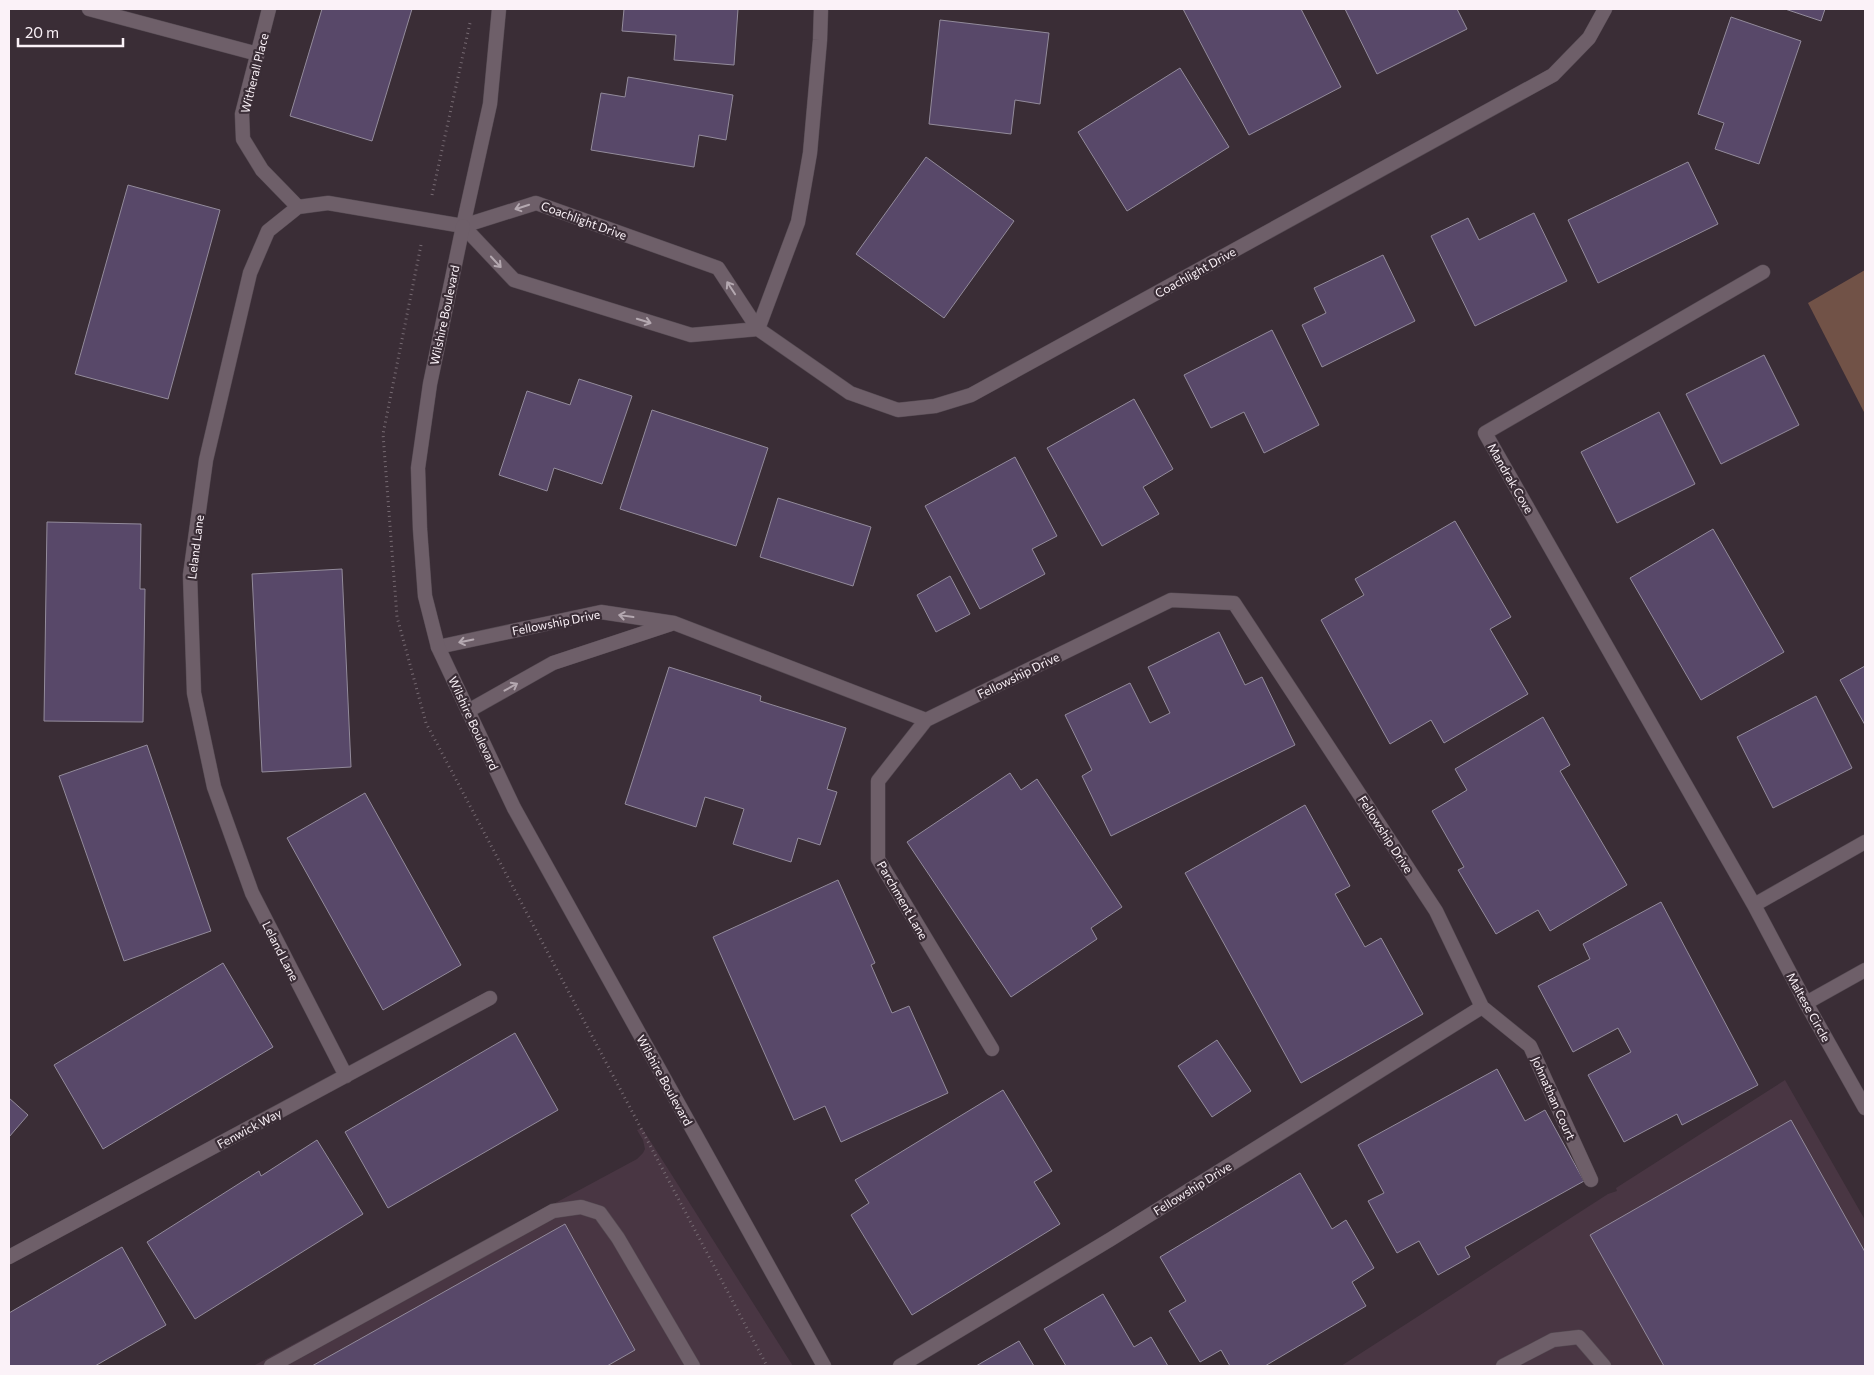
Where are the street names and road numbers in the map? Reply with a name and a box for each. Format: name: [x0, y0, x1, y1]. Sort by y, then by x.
street label: Witherall Place: [237, 32, 271, 114]
street label: Coachlight Drive: [539, 198, 629, 242]
street label: Coachlight Drive: [1152, 244, 1238, 300]
street label: Wilshire Boulevard: [427, 264, 461, 366]
street label: Mandrak Cove: [1485, 440, 1537, 516]
street label: Leland Lane: [184, 514, 206, 580]
street label: Fellowship Drive: [511, 607, 601, 637]
street label: Fellowship Drive: [975, 649, 1061, 701]
street label: Wilshire Boulevard: [446, 674, 502, 772]
street label: Fellowship Drive: [1356, 793, 1416, 875]
street label: Parchment Lane: [875, 858, 931, 942]
street label: Leland Lane: [260, 919, 302, 983]
street label: Maltese Circle: [1784, 970, 1834, 1044]
street label: Wilshire Boulevard: [634, 1032, 696, 1128]
street label: Johnathan Court: [1528, 1054, 1579, 1142]
street label: Fenwick Way: [214, 1105, 284, 1151]
street label: Fellowship Drive: [1150, 1158, 1234, 1218]

